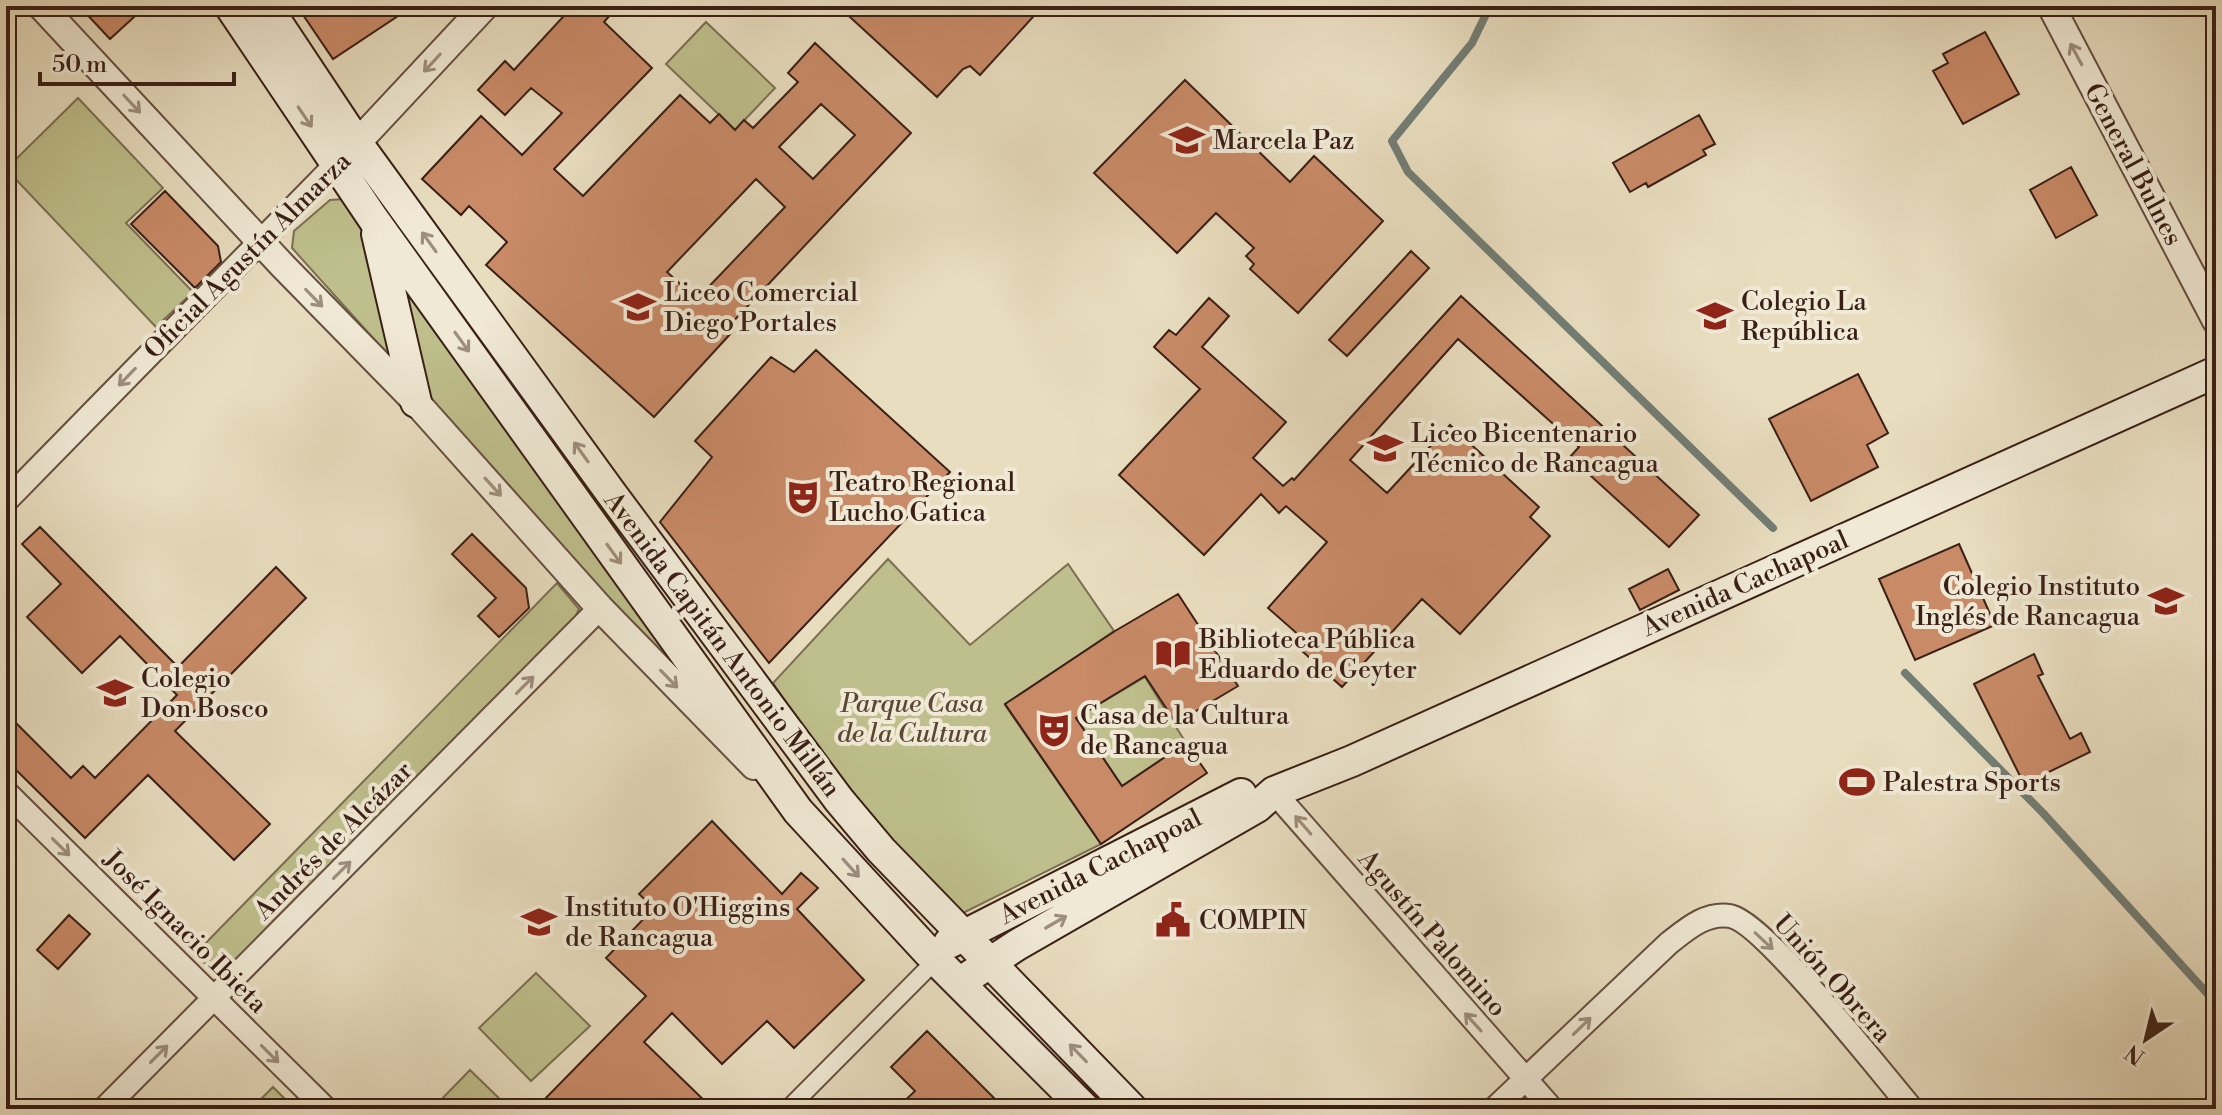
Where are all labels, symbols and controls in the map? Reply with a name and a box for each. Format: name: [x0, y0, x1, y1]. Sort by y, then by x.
scale bar: [40, 36, 234, 86]
one-way arrow: [2068, 42, 2084, 66]
text: 50 m: [52, 50, 107, 80]
one-way arrow: [423, 53, 442, 72]
street label: General Bulnes: [2077, 78, 2189, 251]
one-way arrow: [123, 94, 141, 114]
one-way arrow: [297, 105, 313, 127]
school or university icon: Marcela Paz: [1168, 121, 1206, 159]
place label: Marcela Paz: [1213, 125, 1355, 157]
street label: Oficial Agustín Almarza: [138, 145, 358, 366]
one-way arrow: [421, 231, 437, 253]
place label: Liceo Comercial Diego Portales: [664, 277, 858, 339]
place label: Colegio La República: [1741, 286, 1868, 348]
one-way arrow: [305, 288, 324, 308]
school or university icon: Liceo Comercial Diego Portales: [619, 288, 657, 326]
school or university icon: Colegio La República: [1696, 297, 1734, 335]
one-way arrow: [454, 331, 470, 353]
one-way arrow: [118, 367, 137, 386]
place label: Liceo Bicentenario Técnico de Rancagua: [1411, 418, 1659, 480]
school or university icon: Liceo Bicentenario Técnico de Rancagua: [1366, 429, 1404, 467]
one-way arrow: [573, 442, 589, 464]
place label: Teatro Regional Lucho Gatica: [829, 467, 1016, 529]
one-way arrow: [483, 477, 501, 497]
theatre icon: Teatro Regional Lucho Gatica: [784, 478, 822, 516]
street label: Avenida Capitán Antonio Millán: [596, 485, 848, 804]
street label: Avenida Cachapoal: [1636, 524, 1854, 644]
one-way arrow: [605, 542, 622, 564]
place label: Colegio Instituto Inglés de Rancagua: [1915, 571, 2141, 633]
school or university icon: Colegio Instituto Inglés de Rancagua: [2147, 582, 2185, 620]
place label: Biblioteca Pública Eduardo de Geyter: [1198, 624, 1417, 686]
library icon: Biblioteca Pública Eduardo de Geyter: [1154, 635, 1192, 673]
place label: Colegio Don Bosco: [141, 663, 269, 725]
one-way arrow: [659, 669, 678, 689]
school or university icon: Colegio Don Bosco: [96, 674, 134, 712]
one-way arrow: [515, 676, 534, 695]
park label: Parque Casa de la Cultura: [837, 688, 987, 750]
place label: Casa de la Cultura de Rancagua: [1080, 700, 1290, 762]
theatre icon: Casa de la Cultura de Rancagua: [1035, 711, 1073, 749]
street label: Andrés de Alcázar: [247, 755, 420, 927]
sports icon: Palestra Sports: [1838, 763, 1876, 801]
place label: Palestra Sports: [1883, 767, 2061, 799]
street label: Avenida Cachapoal: [993, 802, 1207, 932]
one-way arrow: [1294, 816, 1312, 836]
one-way arrow: [51, 837, 70, 856]
street label: José Ignacio Ibieta: [96, 842, 274, 1021]
street label: Agustín Palomino: [1350, 843, 1513, 1024]
one-way arrow: [842, 858, 860, 878]
one-way arrow: [333, 860, 352, 880]
place label: Instituto O'Higgins de Rancagua: [565, 892, 790, 954]
public building icon: COMPIN: [1154, 901, 1192, 939]
school or university icon: Instituto O'Higgins de Rancagua: [520, 903, 558, 941]
place label: COMPIN: [1199, 905, 1308, 937]
street label: Unión Obrera: [1766, 908, 1899, 1050]
one-way arrow: [1044, 914, 1068, 929]
one-way arrow: [1754, 931, 1774, 949]
north arrow: [2106, 999, 2186, 1079]
one-way arrow: [1465, 1012, 1483, 1032]
one-way arrow: [1572, 1017, 1591, 1036]
text: N: [2120, 1038, 2150, 1070]
one-way arrow: [1068, 1043, 1087, 1063]
one-way arrow: [149, 1044, 168, 1064]
one-way arrow: [260, 1044, 279, 1063]

